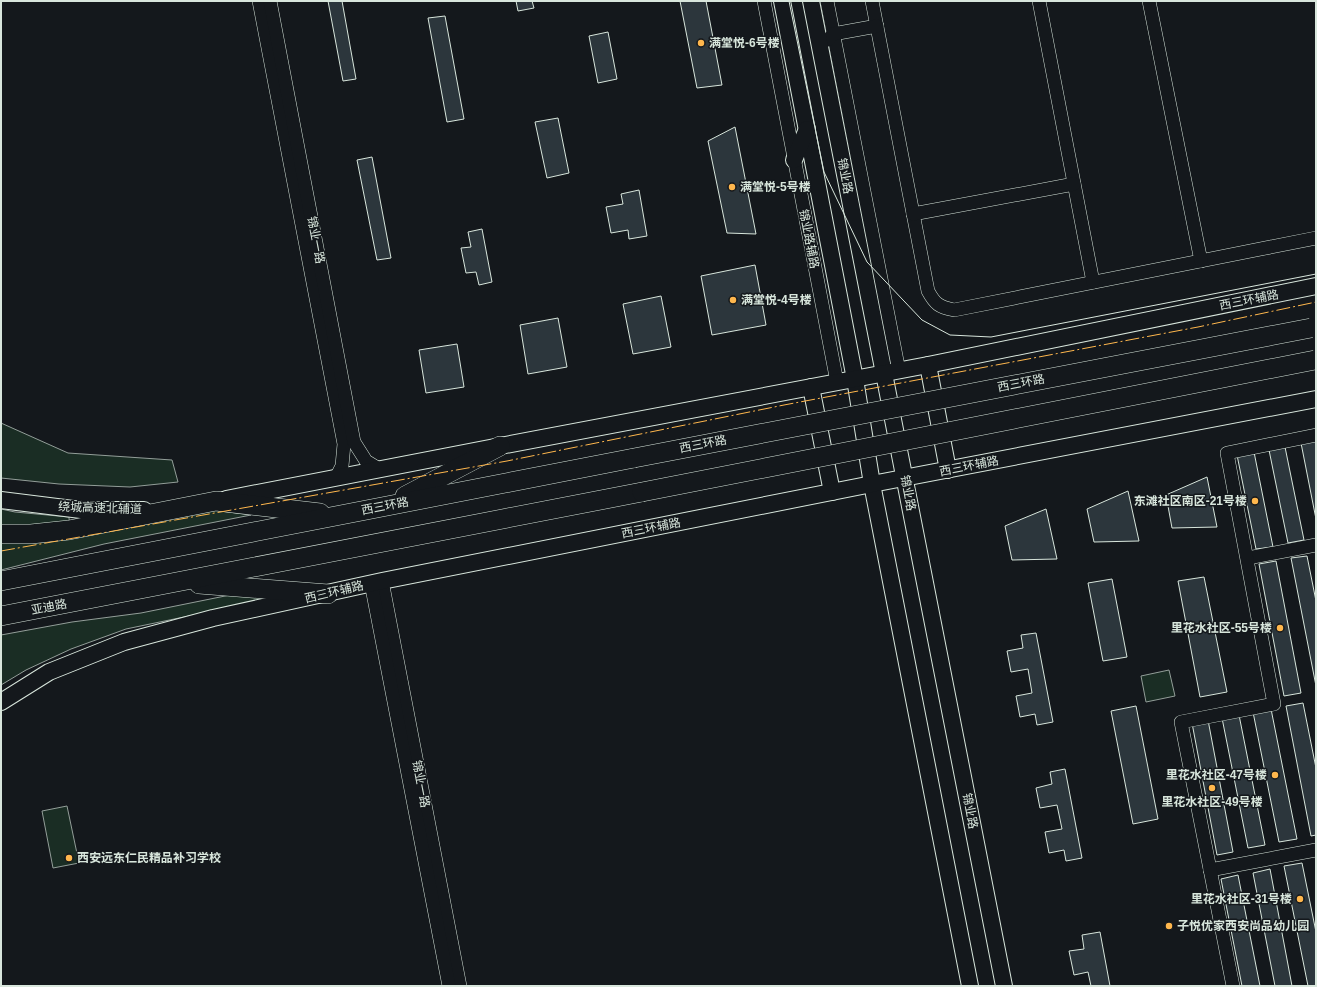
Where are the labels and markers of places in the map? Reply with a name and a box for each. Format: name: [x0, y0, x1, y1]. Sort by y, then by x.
place label: 满堂悦-6号楼: [709, 36, 780, 50]
marker: 满堂悦-6号楼: [696, 38, 706, 48]
place label: 满堂悦-5号楼: [740, 180, 811, 194]
marker: 满堂悦-5号楼: [727, 182, 737, 192]
place label: 满堂悦-4号楼: [741, 293, 812, 307]
marker: 满堂悦-4号楼: [728, 295, 738, 305]
place label: 东滩社区南区-21号楼: [1134, 494, 1247, 508]
marker: 东滩社区南区-21号楼: [1250, 496, 1260, 506]
place label: 里花水社区-55号楼: [1171, 621, 1272, 635]
marker: 里花水社区-55号楼: [1275, 623, 1285, 633]
place label: 里花水社区-47号楼: [1166, 768, 1267, 782]
marker: 里花水社区-47号楼: [1270, 770, 1280, 780]
marker: 里花水社区-49号楼: [1207, 783, 1217, 793]
place label: 里花水社区-49号楼: [1161, 795, 1263, 809]
place label: 西安远东仁民精品补习学校: [77, 851, 221, 865]
marker: 西安远东仁民精品补习学校: [64, 853, 74, 863]
place label: 里花水社区-31号楼: [1191, 892, 1292, 906]
marker: 里花水社区-31号楼: [1295, 894, 1305, 904]
place label: 子悦优家西安尚品幼儿园: [1177, 919, 1309, 933]
marker: 子悦优家西安尚品幼儿园: [1164, 921, 1174, 931]

